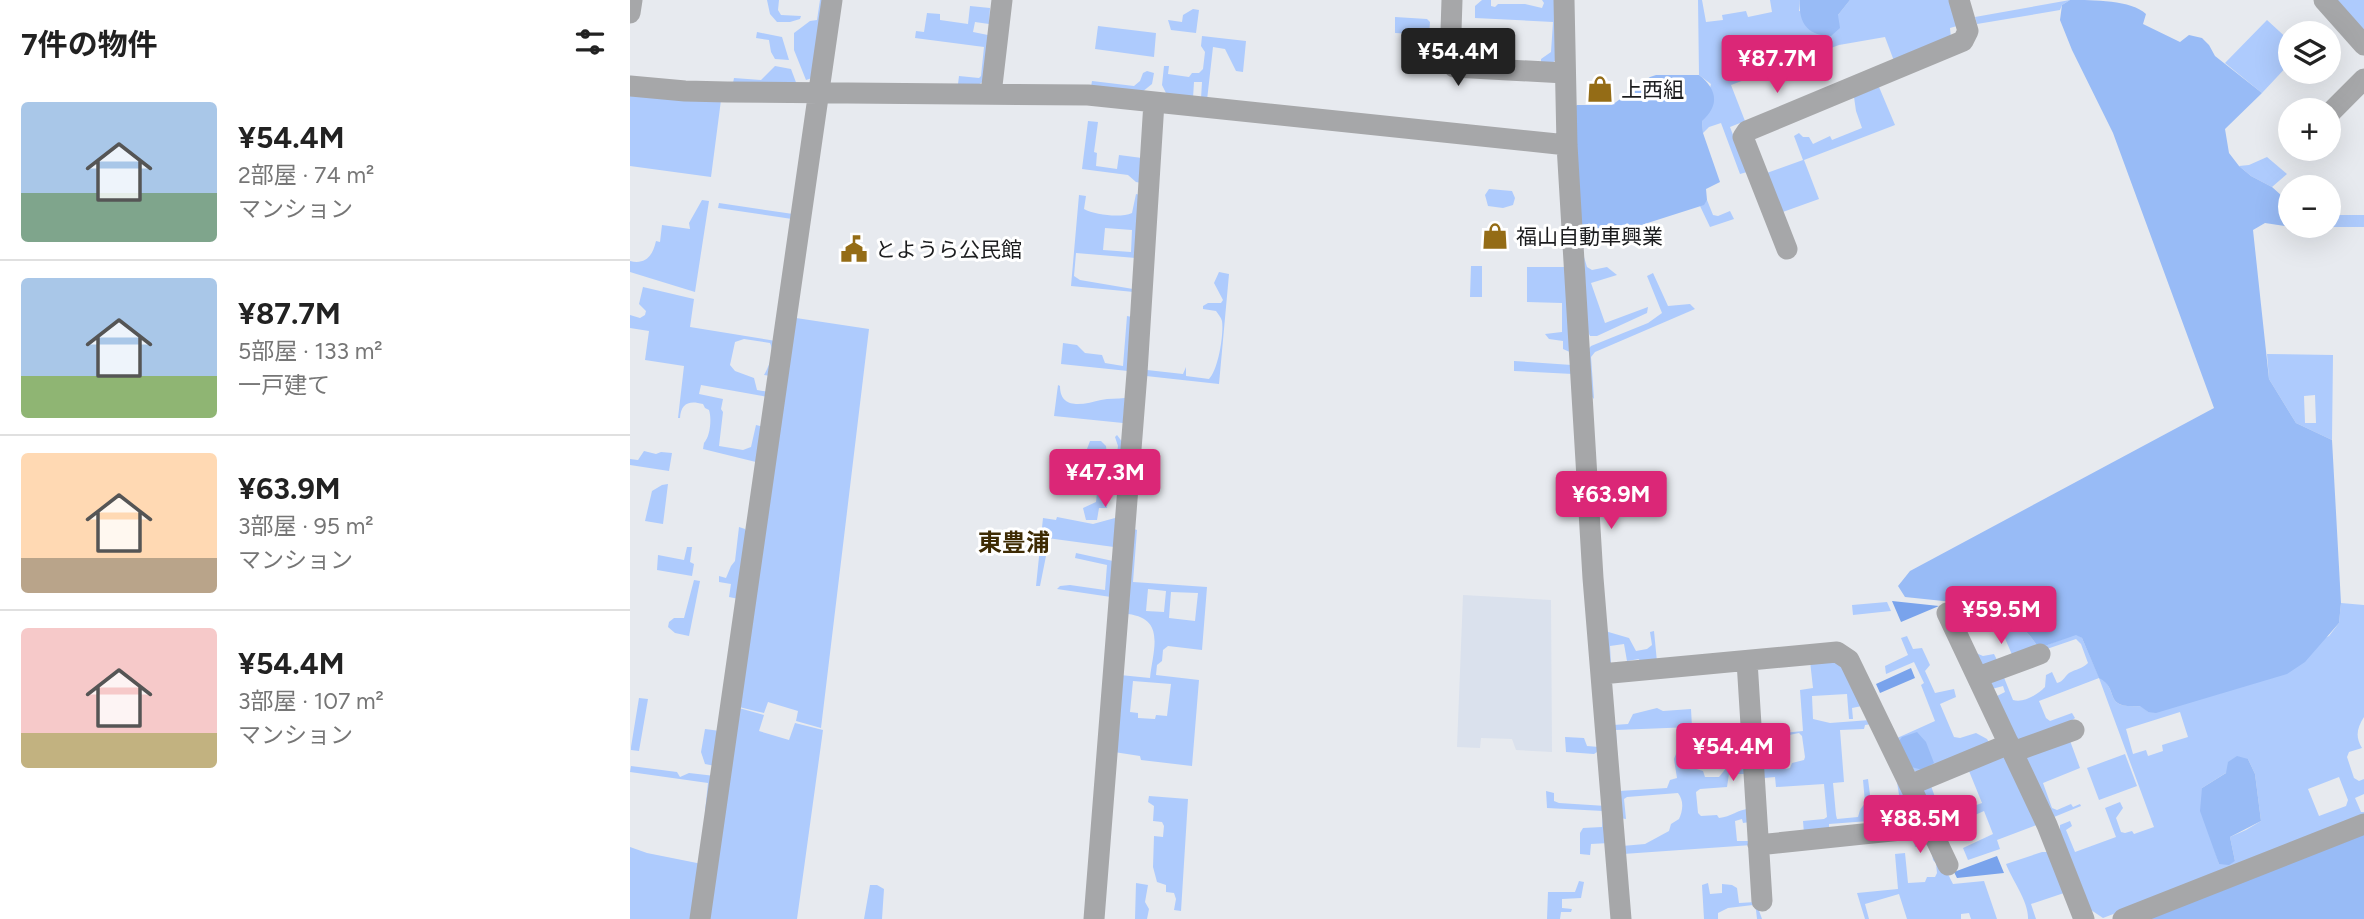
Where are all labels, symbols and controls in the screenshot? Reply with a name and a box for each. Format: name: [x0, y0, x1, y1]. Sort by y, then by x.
map controls: [2278, 21, 2341, 238]
button: layers: [2278, 21, 2341, 84]
icon: filters: [571, 23, 609, 61]
text: 7件の物件: [21, 26, 158, 63]
pin: ¥54.4M: [1401, 28, 1515, 88]
pin: ¥87.7M: [1720, 36, 1834, 95]
text: ¥54.4M: [1417, 37, 1499, 65]
text: ¥87.7M: [1738, 44, 1816, 72]
shop icon: 上西組: [1585, 74, 1615, 104]
place label: 上西組: [1621, 77, 1684, 102]
button: +: [2278, 98, 2341, 161]
text: ¥54.4M: [238, 119, 344, 156]
icon: home: [77, 130, 161, 214]
text: 2部屋 · 74 m²: [238, 161, 374, 189]
button: −: [2278, 175, 2341, 238]
text: マンション: [238, 195, 353, 223]
shop icon: 福山自動車興業: [1480, 221, 1510, 251]
place label: 福山自動車興業: [1516, 224, 1663, 249]
public building icon: とようら公民館: [839, 234, 869, 264]
place label: とようら公民館: [875, 237, 1022, 262]
text: ¥87.7M: [238, 295, 341, 332]
icon: home: [77, 306, 161, 390]
text: 5部屋 · 133 m²: [238, 337, 383, 365]
text: 一戸建て: [238, 371, 330, 399]
pin: ¥47.3M: [1048, 449, 1162, 509]
text: ¥47.3M: [1065, 458, 1145, 486]
text: ¥63.9M: [238, 470, 341, 507]
pin: ¥63.9M: [1554, 472, 1668, 531]
text: ¥63.9M: [1572, 480, 1650, 508]
icon: home: [77, 481, 161, 565]
text: 3部屋 · 95 m²: [238, 512, 374, 540]
district label: 東豊浦: [978, 528, 1050, 557]
text: マンション: [238, 546, 353, 574]
pin: ¥59.5M: [1944, 586, 2058, 646]
text: ¥59.5M: [1961, 595, 2041, 623]
text: ¥54.4M: [238, 645, 344, 682]
icon: home: [77, 656, 161, 740]
text: 3部屋 · 107 m²: [238, 687, 384, 715]
text: マンション: [238, 721, 353, 749]
pin: ¥54.4M: [1676, 724, 1790, 783]
text: ¥54.4M: [1692, 732, 1774, 760]
pin: ¥88.5M: [1863, 796, 1977, 855]
text: ¥88.5M: [1880, 804, 1960, 832]

